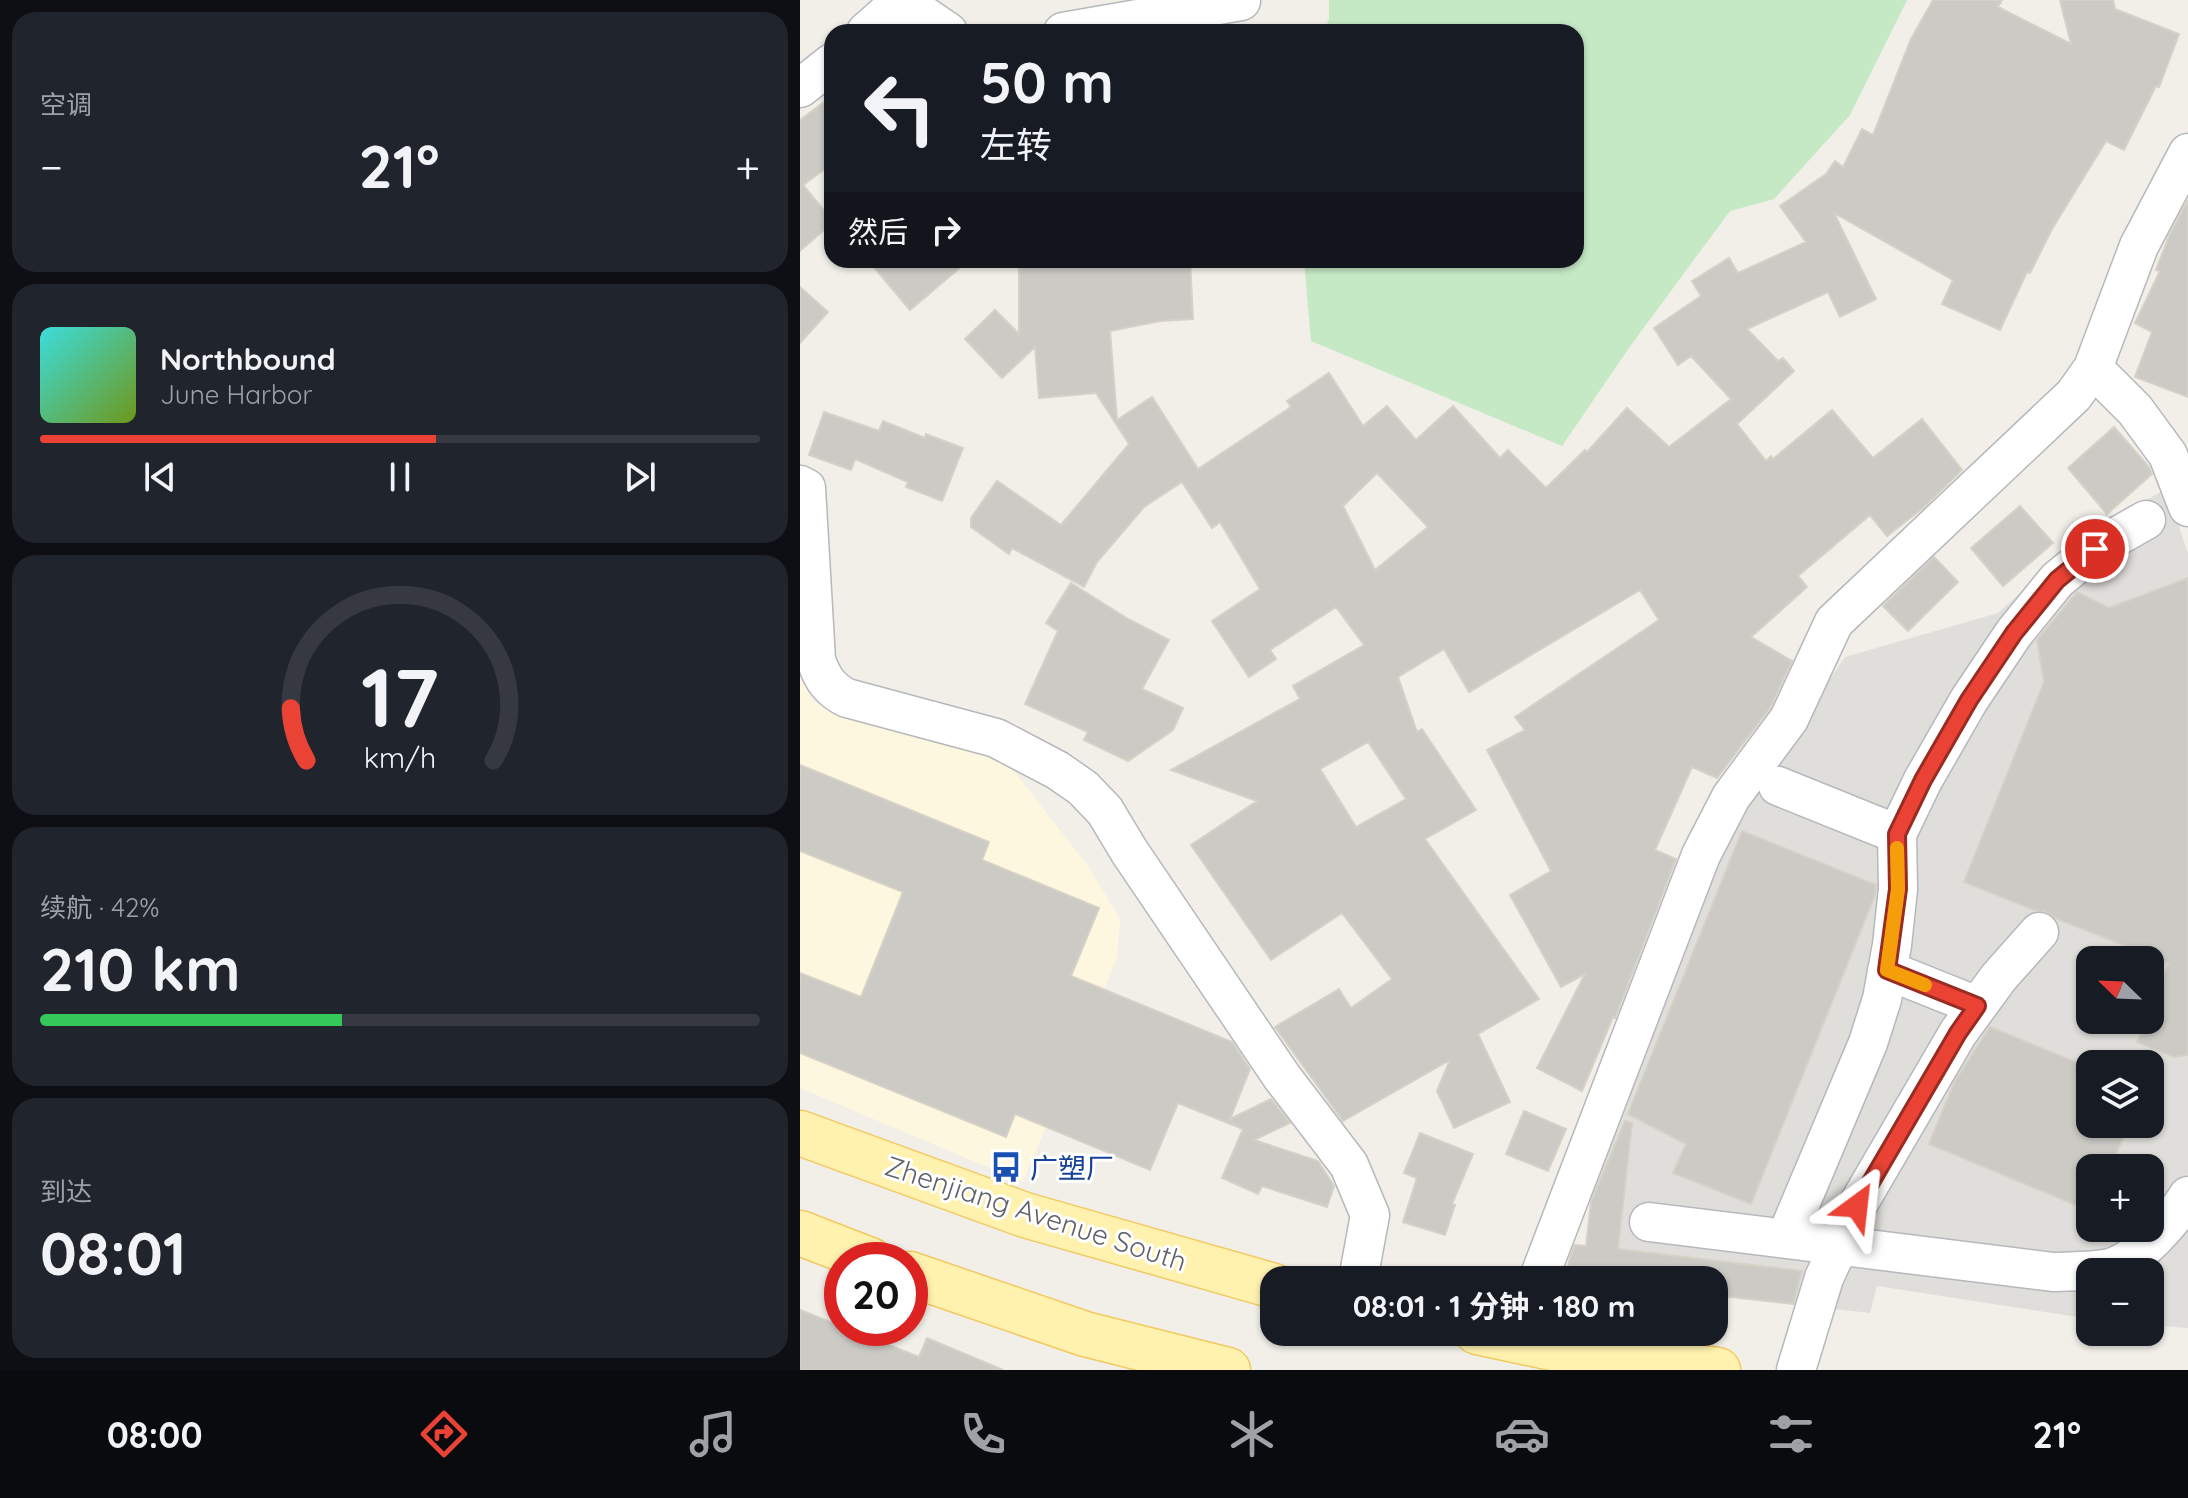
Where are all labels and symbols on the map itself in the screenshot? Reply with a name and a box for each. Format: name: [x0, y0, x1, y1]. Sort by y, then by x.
pin: [2061, 515, 2129, 583]
north arrow: [2076, 946, 2164, 1034]
street label: Zhenjiang Avenue South: [881, 1148, 1191, 1278]
bus stop icon: 广塑厂: [989, 1150, 1023, 1184]
place label: 广塑厂: [1030, 1150, 1114, 1185]
position arrow: [1815, 1164, 1899, 1248]
speed limit sign: 20: [824, 1242, 928, 1346]

